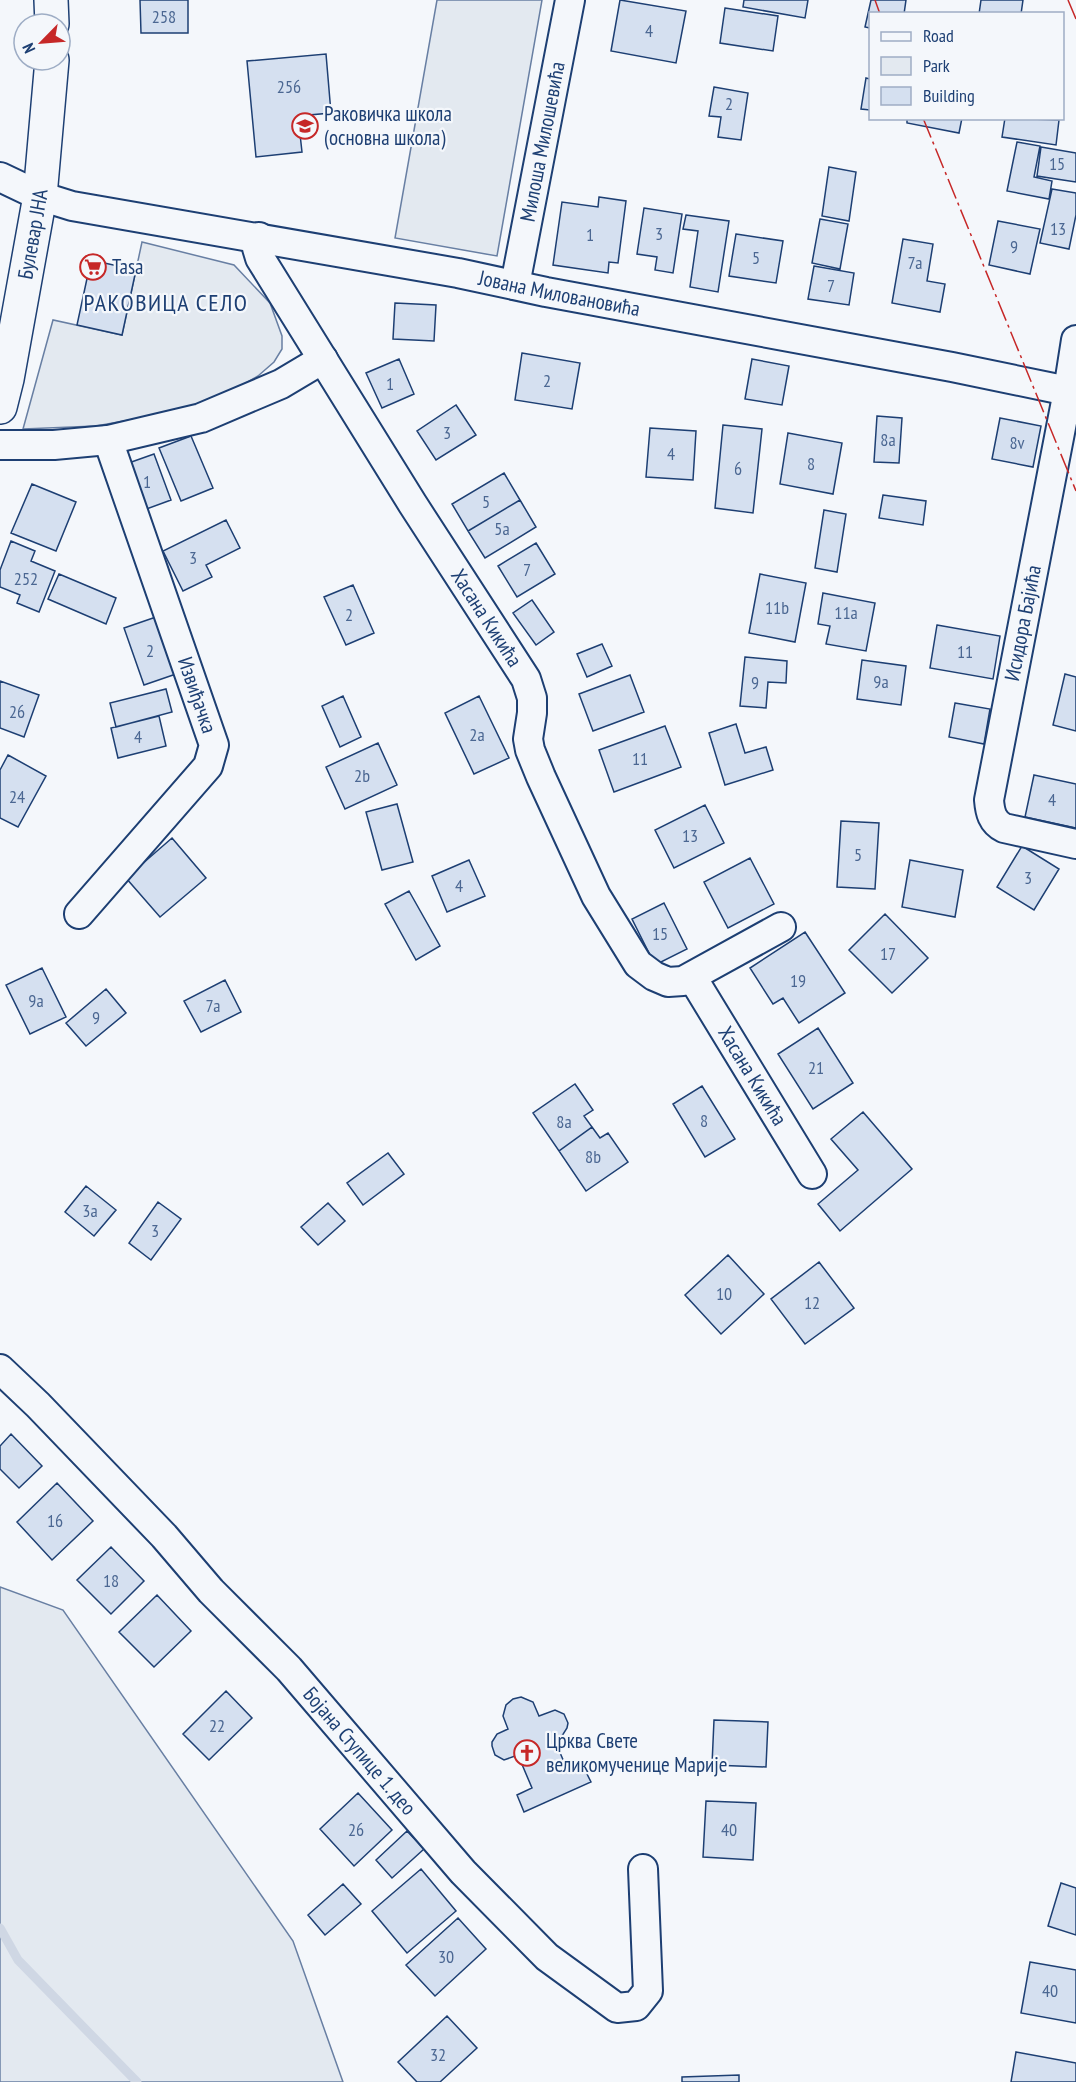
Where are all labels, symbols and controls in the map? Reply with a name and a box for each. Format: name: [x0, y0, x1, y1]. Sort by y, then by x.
house number: 258: [152, 5, 176, 28]
north arrow: [12, 12, 72, 72]
legend: [869, 12, 1064, 120]
house number: 4: [645, 19, 653, 42]
text: Road: [923, 24, 954, 47]
text: N: [18, 40, 39, 56]
text: Park: [923, 54, 950, 77]
street label: Милоша Милошевића: [514, 59, 571, 224]
house number: 256: [277, 75, 301, 98]
text: Building: [923, 84, 975, 107]
house number: 2: [725, 92, 733, 115]
place label: Раковичка школа (основна школа): [324, 100, 452, 151]
school or university icon: Раковичка школа (основна школа): [290, 111, 320, 141]
house number: 15: [1049, 152, 1065, 175]
street label: Булевар ЈНА: [11, 188, 54, 281]
house number: 13: [1050, 217, 1066, 240]
house number: 3: [655, 222, 663, 245]
house number: 1: [586, 223, 594, 246]
house number: 9: [1010, 235, 1018, 258]
house number: 5: [752, 246, 760, 269]
house number: 7a: [907, 251, 923, 274]
supermarket icon: Tasa: [78, 252, 108, 282]
place label: Tasa: [112, 253, 144, 280]
street label: Јована Миловановића: [475, 264, 642, 322]
house number: 7: [827, 274, 835, 297]
district label: РАКОВИЦА СЕЛО: [84, 287, 248, 318]
house number: 2: [543, 369, 551, 392]
house number: 1: [386, 372, 394, 395]
house number: 3: [443, 421, 451, 444]
house number: 8a: [880, 428, 896, 451]
house number: 8v: [1009, 431, 1025, 454]
house number: 4: [667, 442, 675, 465]
house number: 8: [807, 452, 815, 475]
house number: 6: [734, 457, 742, 480]
house number: 1: [143, 470, 151, 493]
house number: 5: [482, 490, 490, 513]
house number: 5a: [494, 517, 510, 540]
house number: 3: [189, 546, 197, 569]
house number: 7: [523, 558, 531, 581]
street label: Исидора Бајића: [998, 563, 1047, 683]
street label: Хасана Кикића: [445, 564, 529, 672]
house number: 252: [14, 567, 38, 590]
house number: 11b: [765, 596, 789, 619]
house number: 11a: [834, 601, 858, 624]
house number: 2: [345, 603, 353, 626]
house number: 2: [146, 639, 154, 662]
house number: 11: [957, 640, 973, 663]
street label: Извиђачка: [172, 653, 223, 737]
house number: 9a: [873, 670, 889, 693]
house number: 9: [751, 671, 759, 694]
house number: 26: [9, 700, 25, 723]
house number: 2a: [469, 723, 485, 746]
house number: 4: [134, 725, 142, 748]
house number: 11: [632, 747, 648, 770]
house number: 2b: [354, 764, 370, 787]
house number: 24: [9, 785, 25, 808]
house number: 4: [1048, 788, 1056, 811]
house number: 13: [682, 824, 698, 847]
house number: 5: [854, 843, 862, 866]
house number: 3: [1024, 866, 1032, 889]
house number: 4: [455, 874, 463, 897]
house number: 15: [652, 922, 668, 945]
house number: 17: [880, 942, 896, 965]
house number: 19: [790, 969, 806, 992]
house number: 9a: [28, 989, 44, 1012]
house number: 7a: [205, 994, 221, 1017]
house number: 9: [92, 1006, 100, 1029]
street label: Хасана Кикића: [712, 1021, 793, 1130]
house number: 21: [808, 1056, 824, 1079]
house number: 8: [700, 1109, 708, 1132]
house number: 8a: [556, 1110, 572, 1133]
house number: 8b: [585, 1145, 601, 1168]
house number: 3a: [82, 1199, 98, 1222]
house number: 3: [151, 1219, 159, 1242]
house number: 10: [716, 1282, 732, 1305]
house number: 12: [804, 1291, 820, 1314]
house number: 16: [47, 1509, 63, 1532]
house number: 18: [103, 1569, 119, 1592]
street label: Бојана Ступице 1. део: [297, 1681, 422, 1821]
house number: 22: [209, 1714, 225, 1737]
place label: Црква Свете великомученице Марије: [546, 1727, 728, 1778]
church icon: Црква Свете великомученице Марије: [512, 1738, 542, 1768]
house number: 26: [348, 1818, 364, 1841]
house number: 40: [721, 1818, 737, 1841]
house number: 30: [438, 1945, 454, 1968]
house number: 40: [1042, 1979, 1058, 2002]
house number: 32: [430, 2043, 446, 2066]

